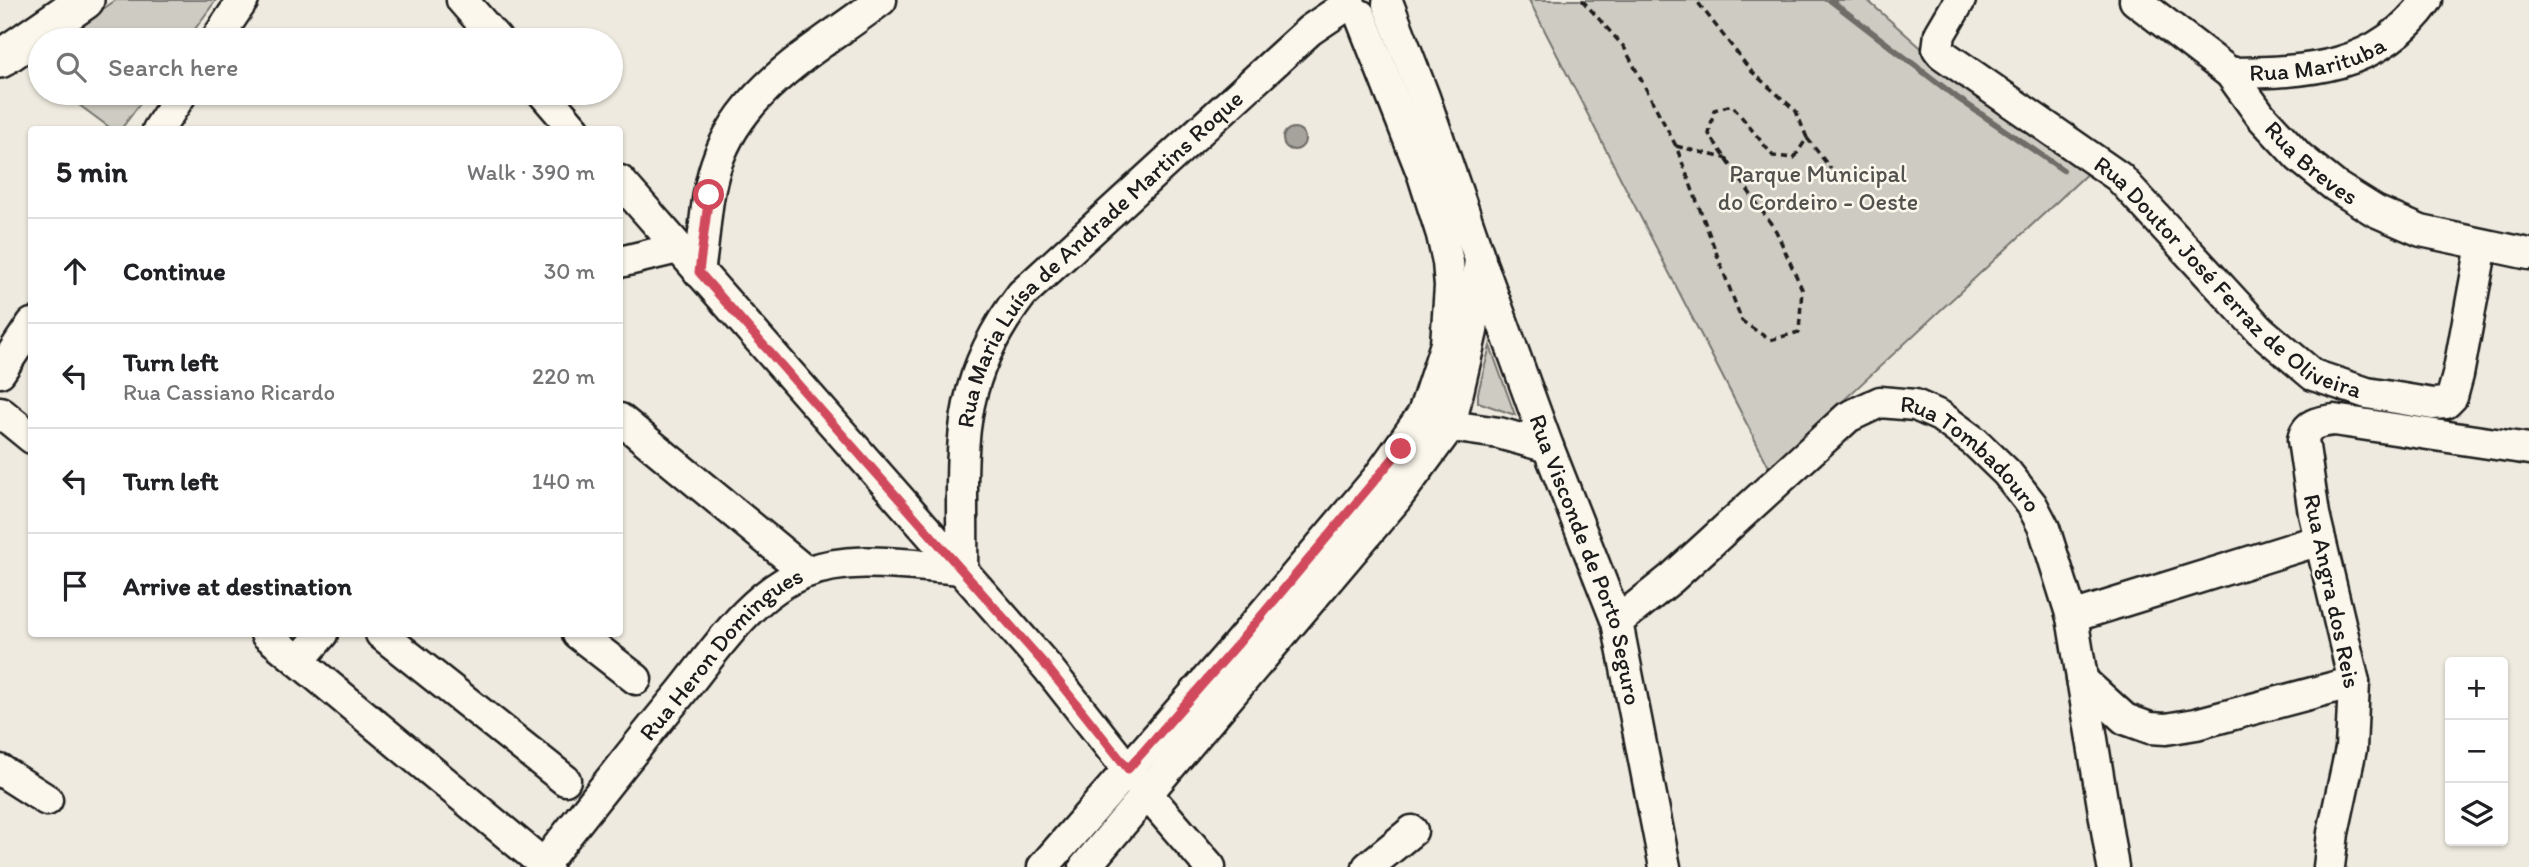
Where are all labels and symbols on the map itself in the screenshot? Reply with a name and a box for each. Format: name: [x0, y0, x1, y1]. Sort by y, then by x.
street label: Rua Marituba: [2249, 30, 2391, 87]
street label: Rua Maria Luísa de Andrade Martins Roque: [950, 84, 1249, 430]
street label: Rua Breves: [2259, 114, 2364, 211]
street label: Rua Doutor José Ferraz de Oliveira: [2089, 149, 2366, 404]
park label: Parque Municipal do Cordeiro - Oeste: [1718, 159, 1918, 216]
route start: [693, 179, 724, 210]
street label: Rua Tombadouro: [1899, 389, 2047, 518]
street label: Rua Visconde de Porto Seguro: [1523, 410, 1648, 708]
route end: [1385, 433, 1416, 464]
street label: Rua Angra dos Reis: [2298, 491, 2367, 691]
street label: Rua Heron Domingues: [633, 560, 807, 746]

